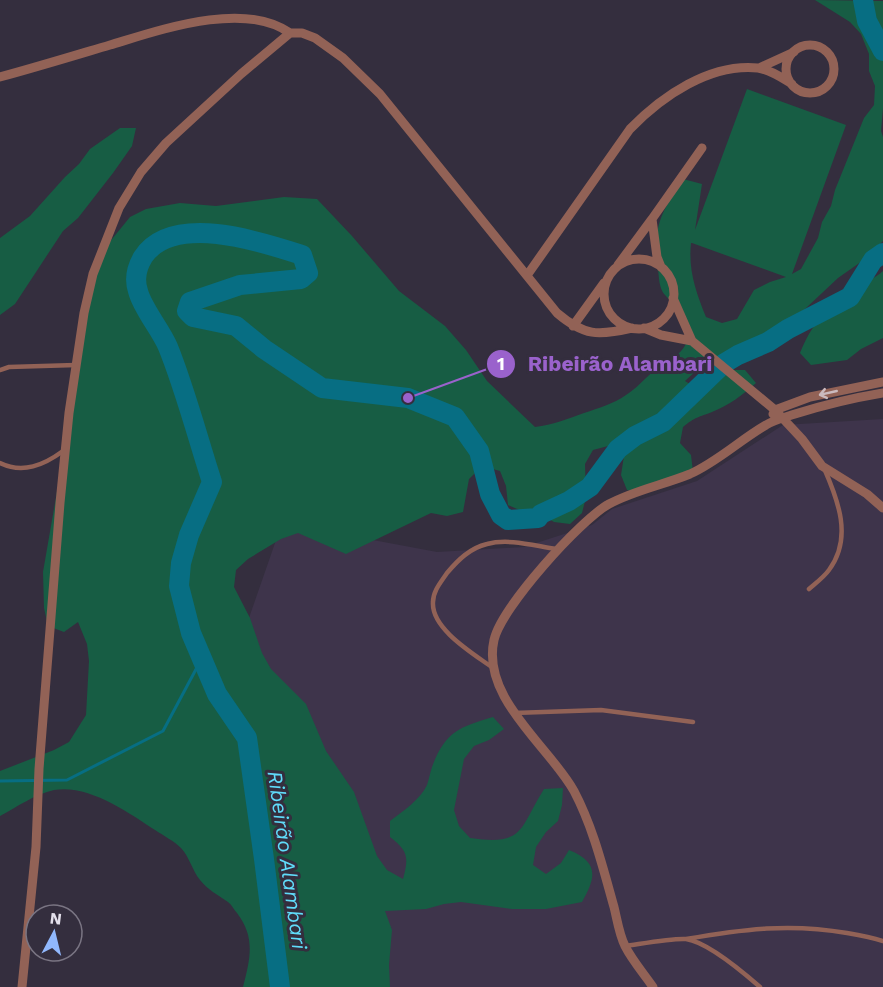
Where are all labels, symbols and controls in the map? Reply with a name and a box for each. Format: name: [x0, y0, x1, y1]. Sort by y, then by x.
callout: Ribeirão Alambari: [486, 344, 725, 383]
text: Ribeirão Alambari: [528, 351, 712, 376]
text: 1: [497, 353, 505, 374]
one-way arrow: [819, 387, 838, 399]
water label: Ribeirão Alambari: [263, 769, 312, 951]
north arrow: [24, 903, 84, 963]
text: N: [49, 908, 63, 929]

